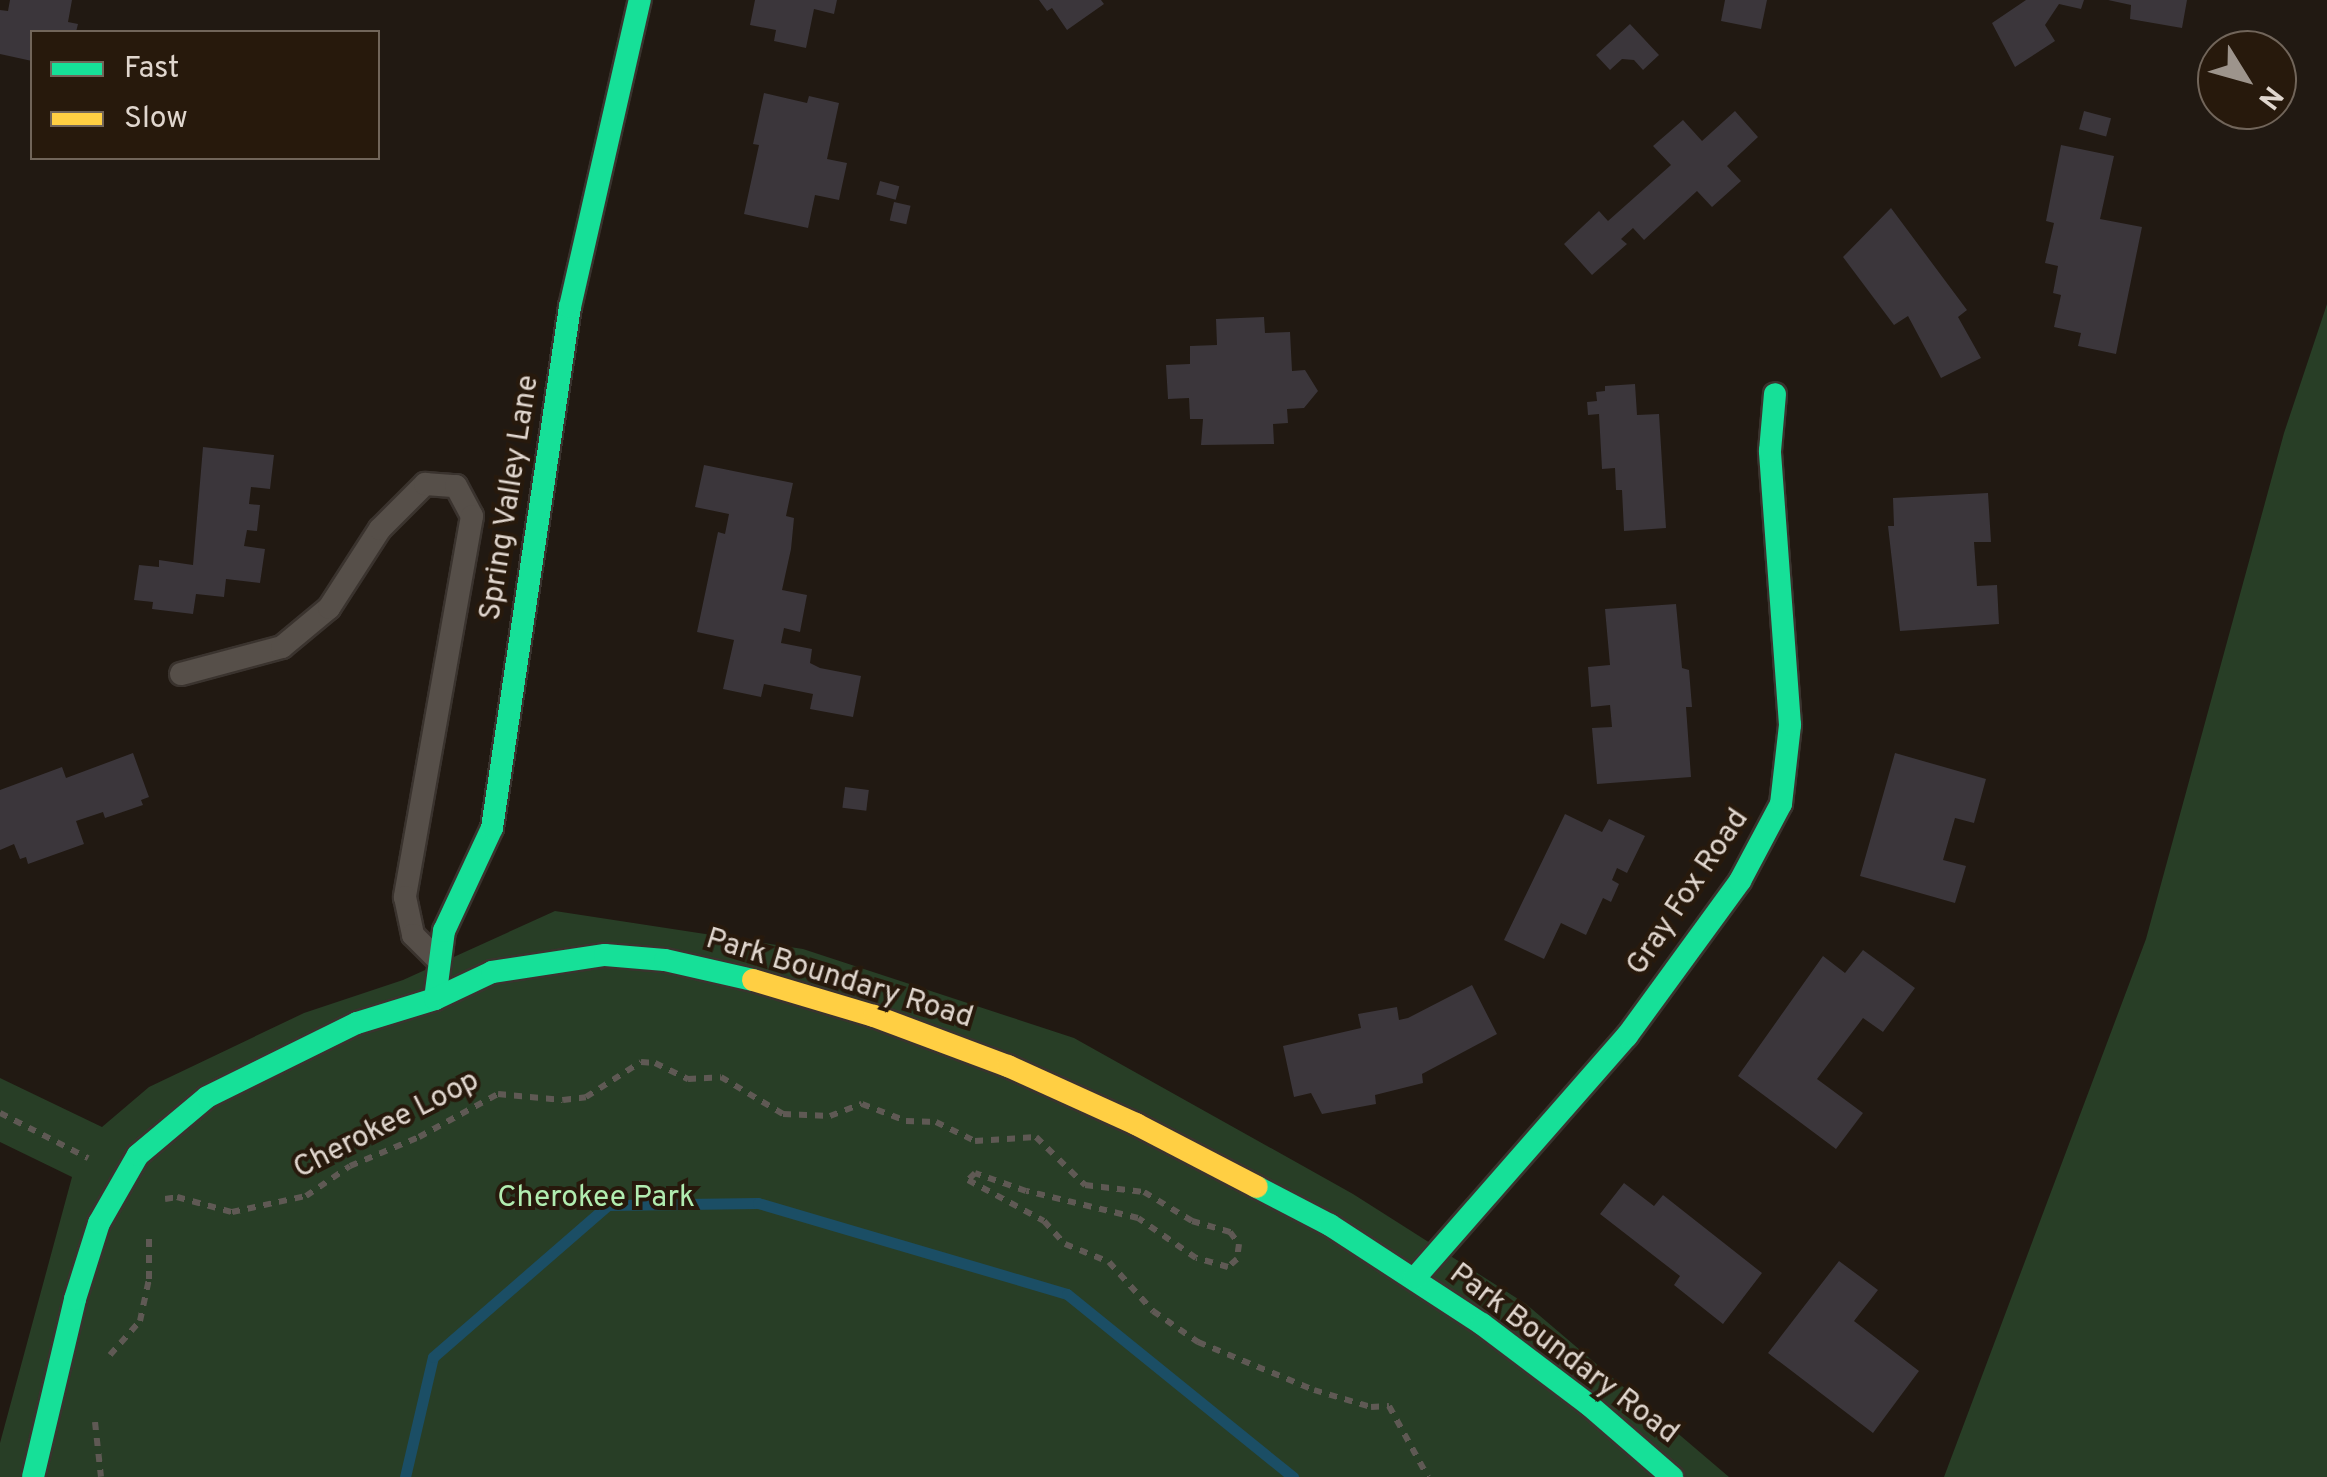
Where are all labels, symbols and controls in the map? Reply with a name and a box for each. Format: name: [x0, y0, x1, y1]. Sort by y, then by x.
legend: [30, 30, 380, 160]
north arrow: [2197, 30, 2297, 130]
text: Fast: [124, 51, 179, 88]
text: N: [2249, 78, 2290, 116]
text: Slow: [124, 101, 188, 138]
street label: Spring Valley Lane: [474, 372, 548, 624]
street label: Gray Fox Road: [1620, 803, 1758, 983]
street label: Park Boundary Road: [701, 922, 977, 1038]
street label: Cherokee Loop: [288, 1064, 486, 1188]
park label: Cherokee Park: [497, 1181, 695, 1217]
street label: Park Boundary Road: [1441, 1257, 1685, 1453]

